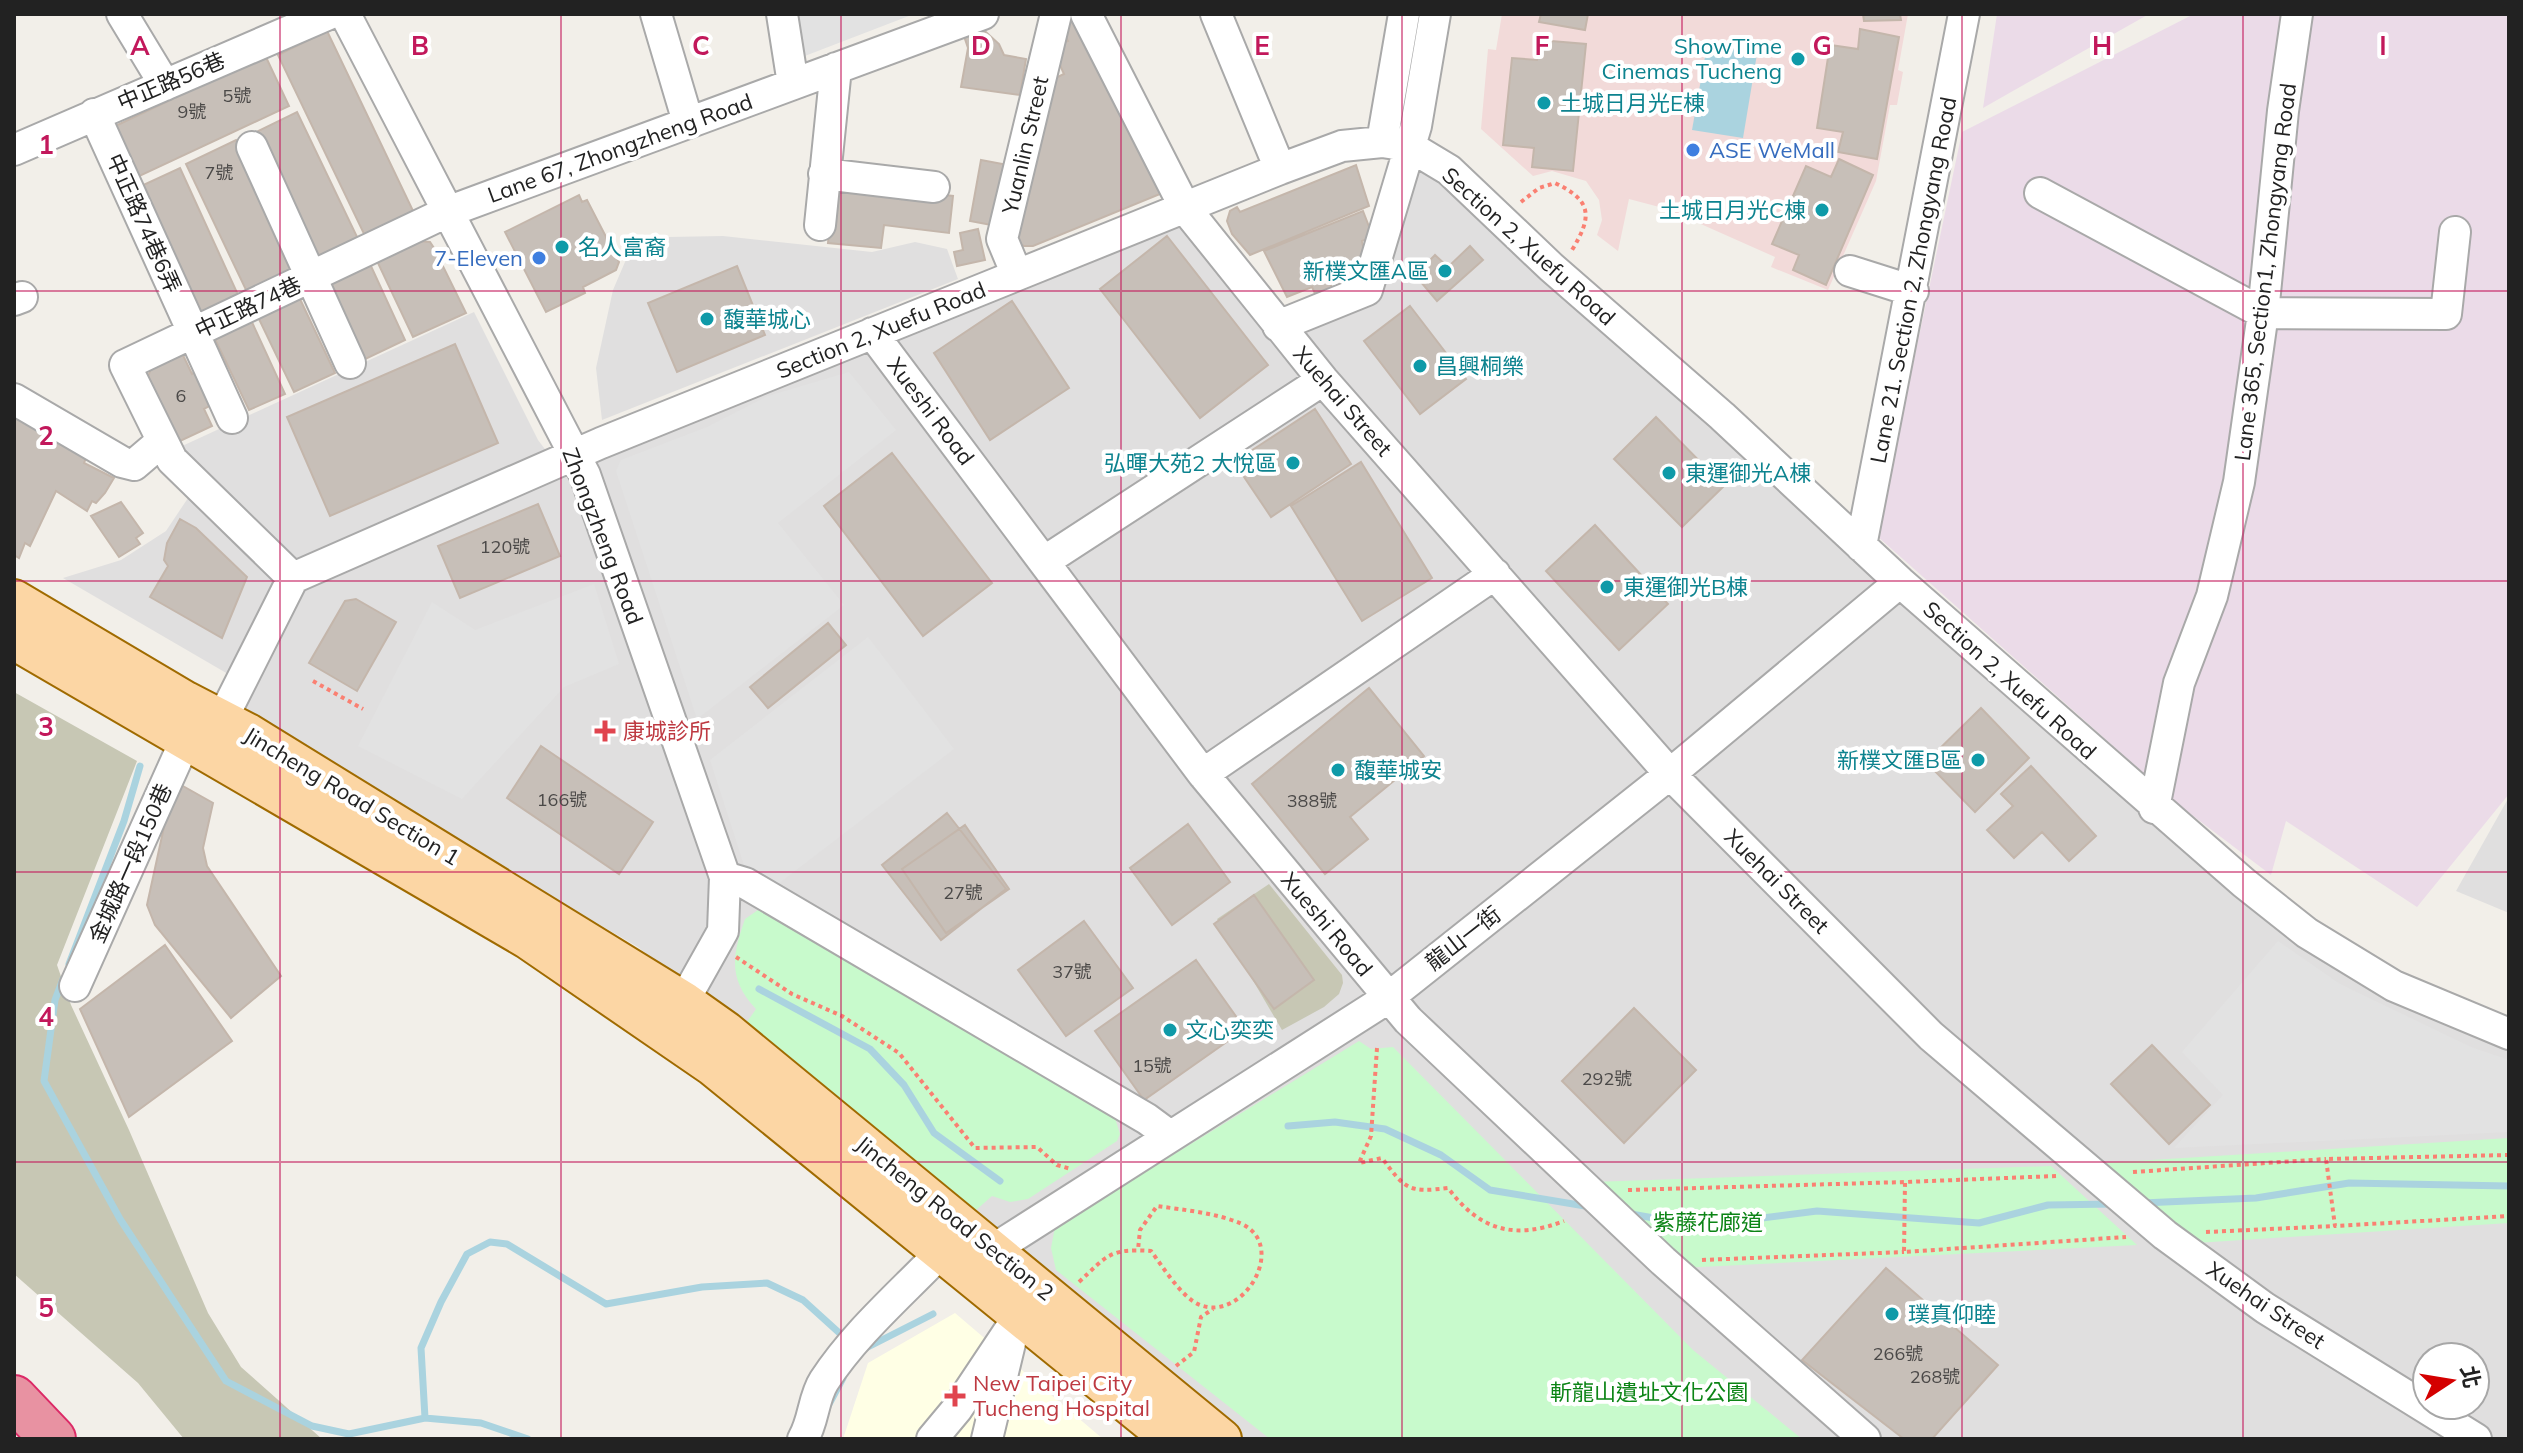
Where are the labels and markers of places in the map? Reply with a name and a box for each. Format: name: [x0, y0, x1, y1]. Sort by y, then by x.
place label: ShowTime Cinemas Tucheng: [1601, 32, 1782, 85]
marker: ShowTime Cinemas Tucheng: [1789, 50, 1807, 68]
place label: 土城日月光E棟: [1560, 89, 1705, 117]
marker: 土城日月光E棟: [1535, 94, 1553, 112]
place label: ASE WeMall: [1709, 136, 1835, 164]
marker: ASE WeMall: [1684, 141, 1702, 159]
place label: 土城日月光C棟: [1659, 196, 1806, 224]
marker: 土城日月光C棟: [1813, 201, 1831, 219]
place label: 名人富裔: [578, 233, 666, 261]
marker: 名人富裔: [553, 238, 571, 256]
place label: 7-Eleven: [434, 244, 523, 272]
marker: 7-Eleven: [530, 249, 548, 267]
place label: 新樸文匯A區: [1303, 257, 1429, 285]
marker: 新樸文匯A區: [1436, 262, 1454, 280]
place label: 馥華城心: [723, 305, 811, 333]
marker: 馥華城心: [698, 310, 716, 328]
place label: 昌興桐樂: [1436, 352, 1524, 380]
marker: 昌興桐樂: [1411, 357, 1429, 375]
place label: 弘暉大苑2 大悅區: [1104, 449, 1277, 477]
marker: 弘暉大苑2 大悅區: [1284, 454, 1302, 472]
place label: 東運御光A棟: [1685, 459, 1811, 487]
marker: 東運御光A棟: [1660, 464, 1678, 482]
place label: 東運御光B棟: [1623, 573, 1748, 601]
marker: 東運御光B棟: [1598, 578, 1616, 596]
place label: 康城診所: [623, 717, 711, 745]
marker: 康城診所: [594, 720, 616, 742]
place label: 新樸文匯B區: [1837, 746, 1962, 774]
marker: 新樸文匯B區: [1969, 751, 1987, 769]
place label: 馥華城安: [1354, 756, 1442, 784]
marker: 馥華城安: [1329, 761, 1347, 779]
place label: 文心奕奕: [1186, 1016, 1274, 1044]
marker: 文心奕奕: [1161, 1021, 1179, 1039]
place label: 璞真仰睦: [1908, 1300, 1996, 1328]
marker: 璞真仰睦: [1883, 1305, 1901, 1323]
place label: New Taipei City Tucheng Hospital: [973, 1369, 1150, 1422]
marker: New Taipei City Tucheng Hospital: [944, 1385, 966, 1407]

